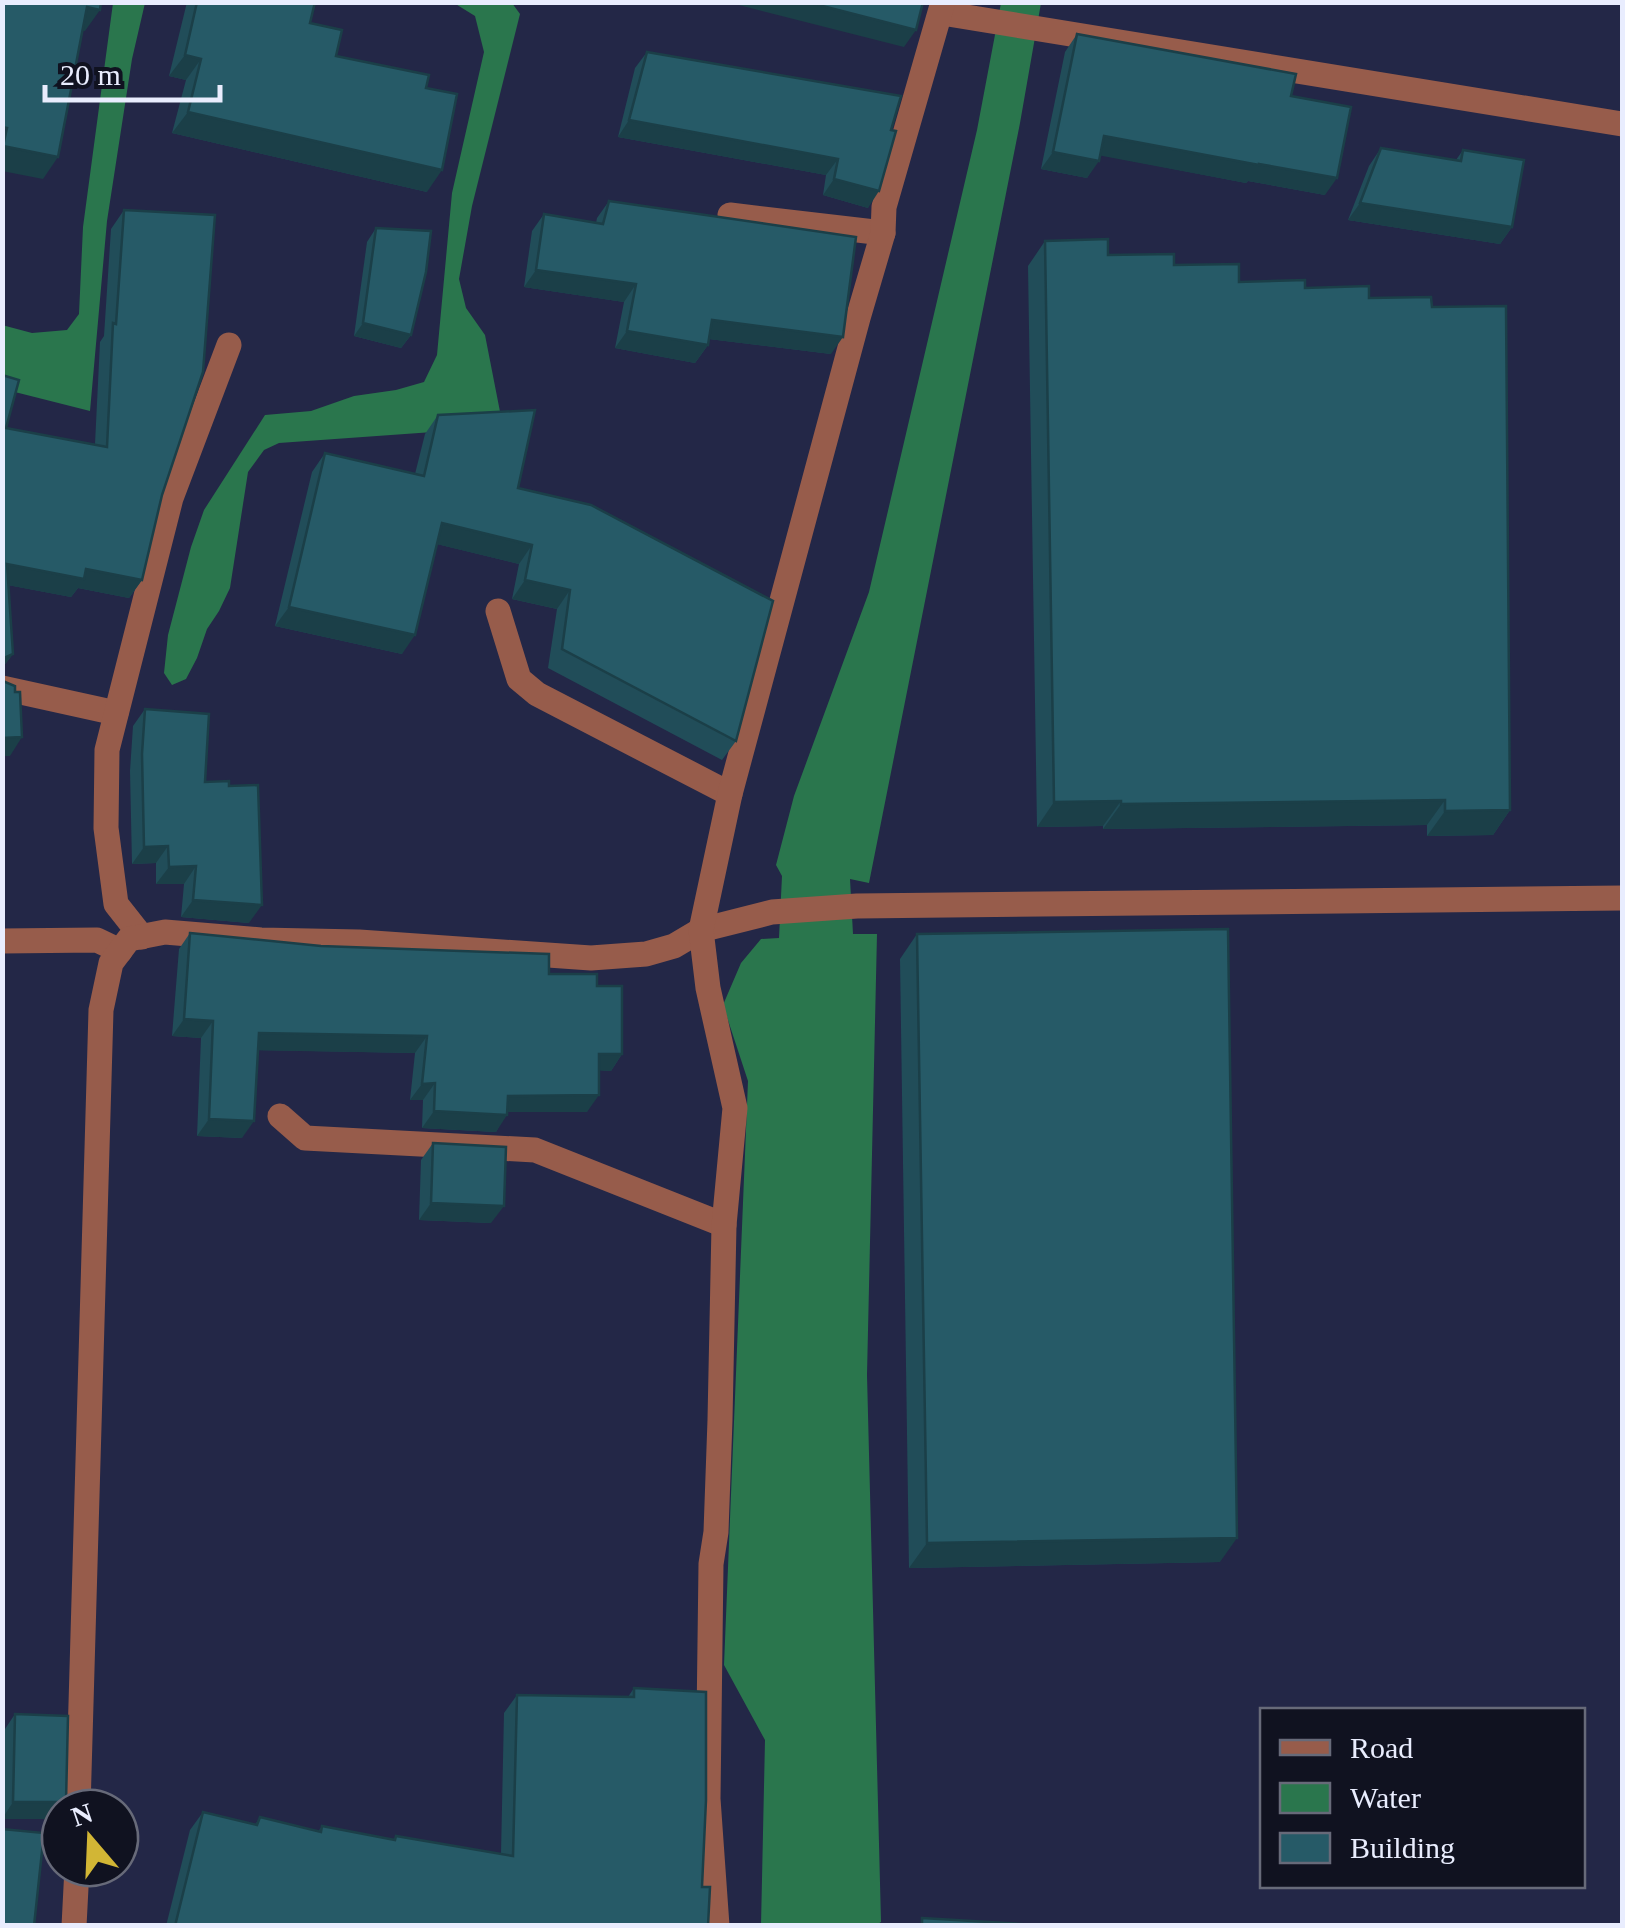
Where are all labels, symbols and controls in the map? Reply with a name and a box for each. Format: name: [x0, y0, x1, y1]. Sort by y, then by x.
scale bar: [45, 40, 220, 102]
text: 20 m: [60, 58, 121, 91]
legend: [1260, 1708, 1585, 1888]
text: Road: [1350, 1731, 1413, 1764]
text: Water: [1350, 1781, 1421, 1814]
north arrow: [40, 1788, 140, 1888]
text: N: [67, 1797, 97, 1833]
text: Building: [1350, 1831, 1455, 1864]

